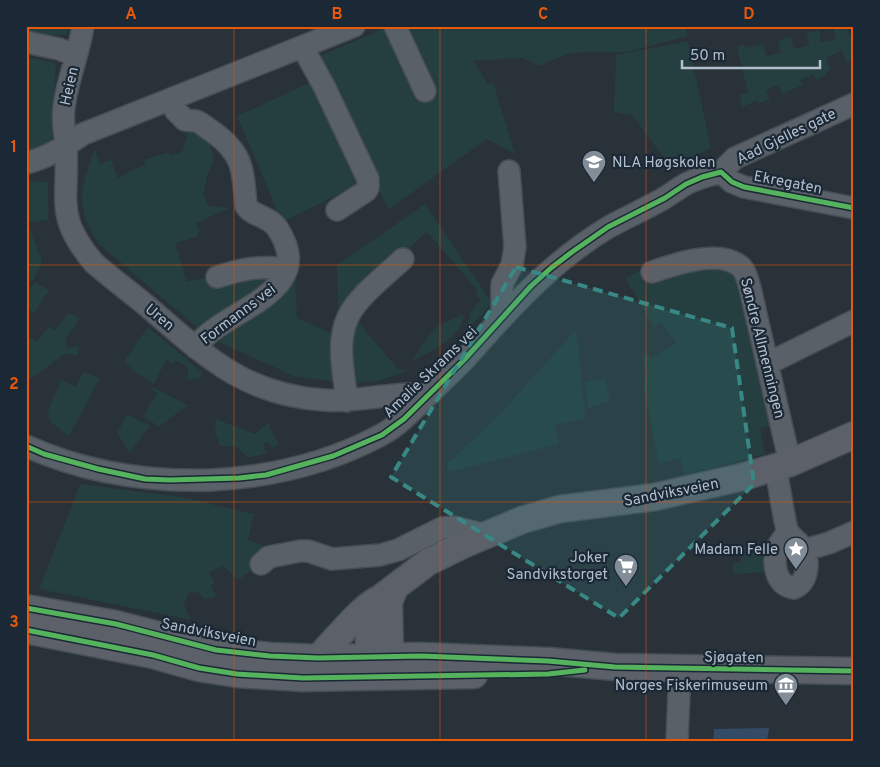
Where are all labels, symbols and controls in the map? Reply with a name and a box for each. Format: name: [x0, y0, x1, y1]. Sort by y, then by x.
text: A: [125, 5, 137, 25]
text: B: [331, 5, 343, 25]
text: C: [538, 5, 548, 25]
text: D: [743, 5, 755, 25]
scale bar: [682, 38, 820, 70]
text: 50 m: [690, 47, 725, 66]
street label: Heien: [57, 65, 84, 108]
street label: Aad Gjelles gate: [734, 105, 840, 170]
text: 1: [11, 138, 17, 158]
school or university icon: NLA Høgskolen: [581, 149, 607, 183]
place label: NLA Høgskolen: [612, 154, 715, 173]
street label: Ekregaten: [752, 168, 824, 199]
street label: Søndre Allmenningen: [735, 276, 788, 421]
street label: Formanns vei: [198, 281, 280, 350]
street label: Uren: [140, 300, 178, 336]
street label: Amalie Skrams vei: [380, 323, 482, 423]
text: 2: [9, 375, 19, 395]
street label: Sandviksveien: [622, 475, 720, 512]
place icon: Madam Felle: [783, 536, 809, 570]
place label: Madam Felle: [694, 541, 778, 560]
place label: Joker Sandvikstorget: [507, 549, 608, 585]
supermarket icon: Joker Sandvikstorget: [613, 553, 639, 587]
text: 3: [9, 613, 19, 633]
street label: Sandviksveien: [160, 615, 258, 652]
street label: Sjøgaten: [704, 648, 764, 669]
museum icon: Norges Fiskerimuseum: [773, 672, 799, 706]
place label: Norges Fiskerimuseum: [615, 677, 768, 696]

